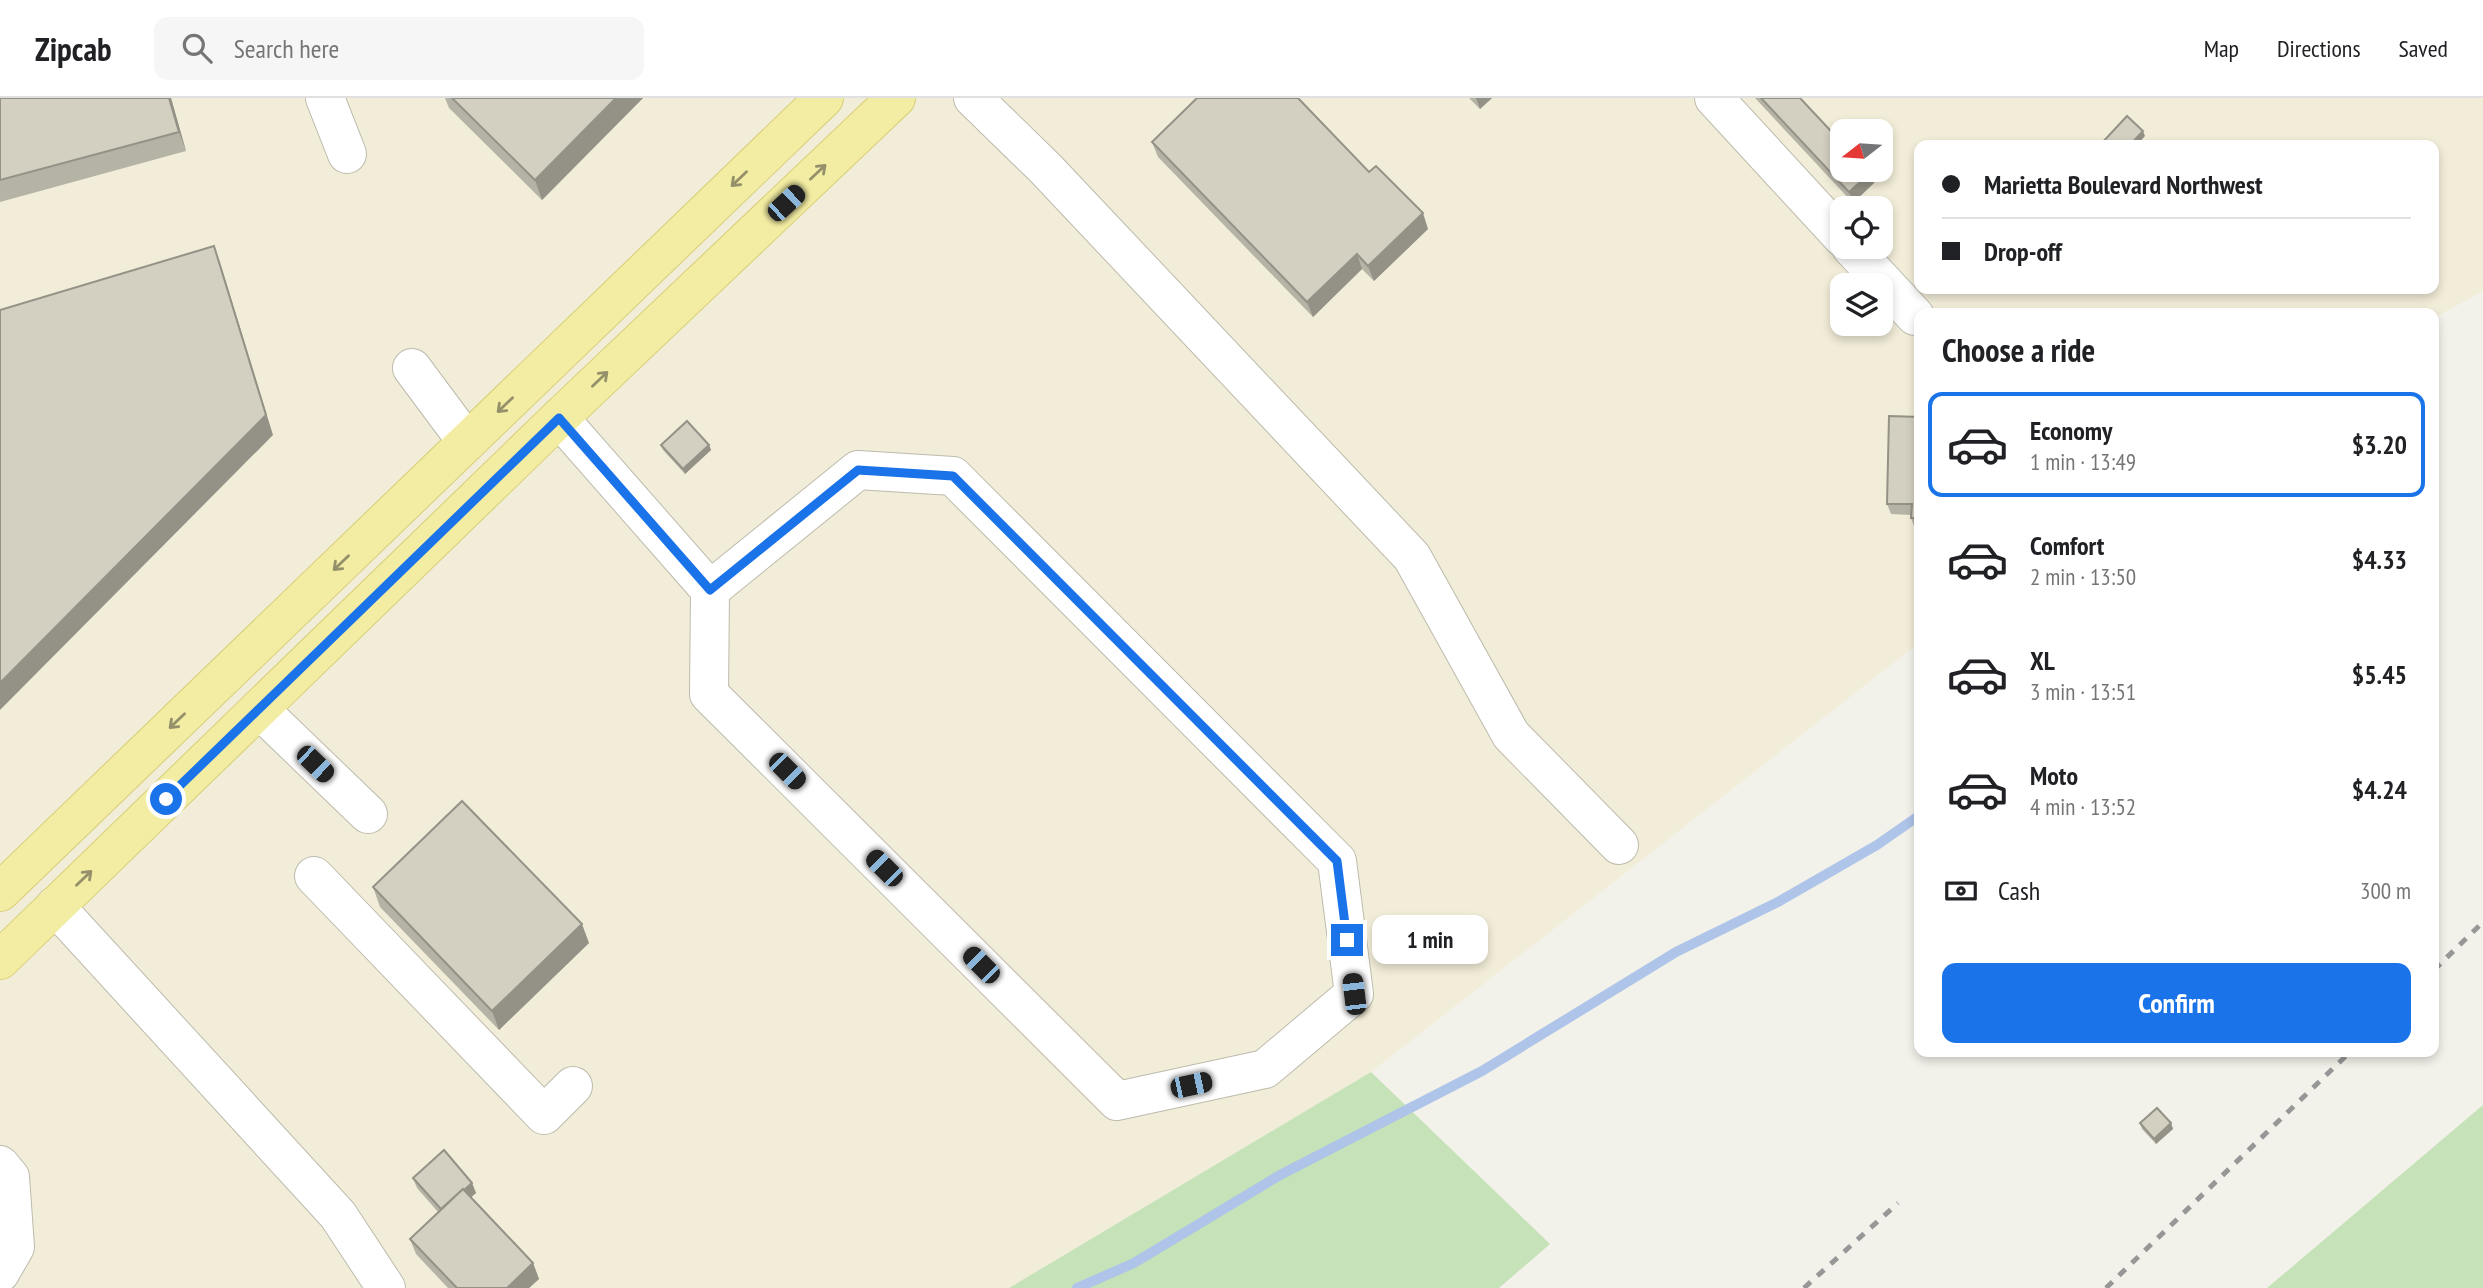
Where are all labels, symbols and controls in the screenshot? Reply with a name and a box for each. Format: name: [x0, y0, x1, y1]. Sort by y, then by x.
search box: [154, 17, 644, 80]
text: Zipcab: [35, 27, 112, 70]
icon: search: [178, 29, 216, 67]
text: Search here: [234, 32, 339, 65]
text: Map: [2204, 33, 2239, 64]
text: Directions: [2277, 33, 2361, 64]
text: Saved: [2399, 33, 2448, 64]
north arrow: [1830, 119, 1894, 182]
map controls: [1830, 119, 1893, 336]
one-way arrow: [810, 164, 827, 181]
text: Marietta Boulevard Northwest: [1984, 168, 2263, 201]
one-way arrow: [731, 171, 748, 188]
car: [764, 181, 809, 225]
button: locate: [1830, 196, 1893, 259]
text: Drop-off: [1984, 235, 2062, 268]
button: layers: [1830, 273, 1893, 336]
text: Choose a ride: [1942, 329, 2095, 371]
one-way arrow: [591, 371, 608, 388]
one-way arrow: [497, 397, 514, 414]
icon: car: [1946, 413, 2009, 476]
text: Economy: [2030, 414, 2112, 447]
text: $3.20: [2352, 428, 2407, 461]
text: 1 min · 13:49: [2030, 447, 2136, 476]
icon: car: [1946, 528, 2009, 591]
text: Comfort: [2030, 529, 2104, 562]
text: $4.33: [2352, 543, 2407, 576]
one-way arrow: [333, 555, 350, 572]
text: 2 min · 13:50: [2030, 562, 2136, 591]
icon: car: [1946, 643, 2009, 706]
text: XL: [2030, 644, 2055, 677]
text: $5.45: [2352, 658, 2407, 691]
text: 3 min · 13:51: [2030, 677, 2136, 706]
one-way arrow: [169, 713, 186, 730]
car: [293, 742, 338, 786]
car: [765, 749, 810, 793]
icon: car: [1946, 758, 2009, 821]
text: Moto: [2030, 759, 2078, 792]
text: $4.24: [2352, 773, 2407, 806]
route start: [150, 783, 182, 815]
text: 4 min · 13:52: [2030, 792, 2136, 821]
car: [862, 846, 907, 890]
one-way arrow: [75, 870, 92, 887]
icon: cash: [1942, 872, 1980, 910]
text: Cash: [1998, 874, 2040, 907]
text: 300 m: [2360, 876, 2411, 905]
callout: 1 min: [1372, 916, 1487, 964]
route end: [1331, 924, 1363, 956]
text: 1 min: [1407, 925, 1453, 954]
car: [959, 943, 1004, 987]
button: Confirm: [1942, 963, 2411, 1043]
car: [1342, 972, 1367, 1016]
car: [1169, 1070, 1214, 1100]

